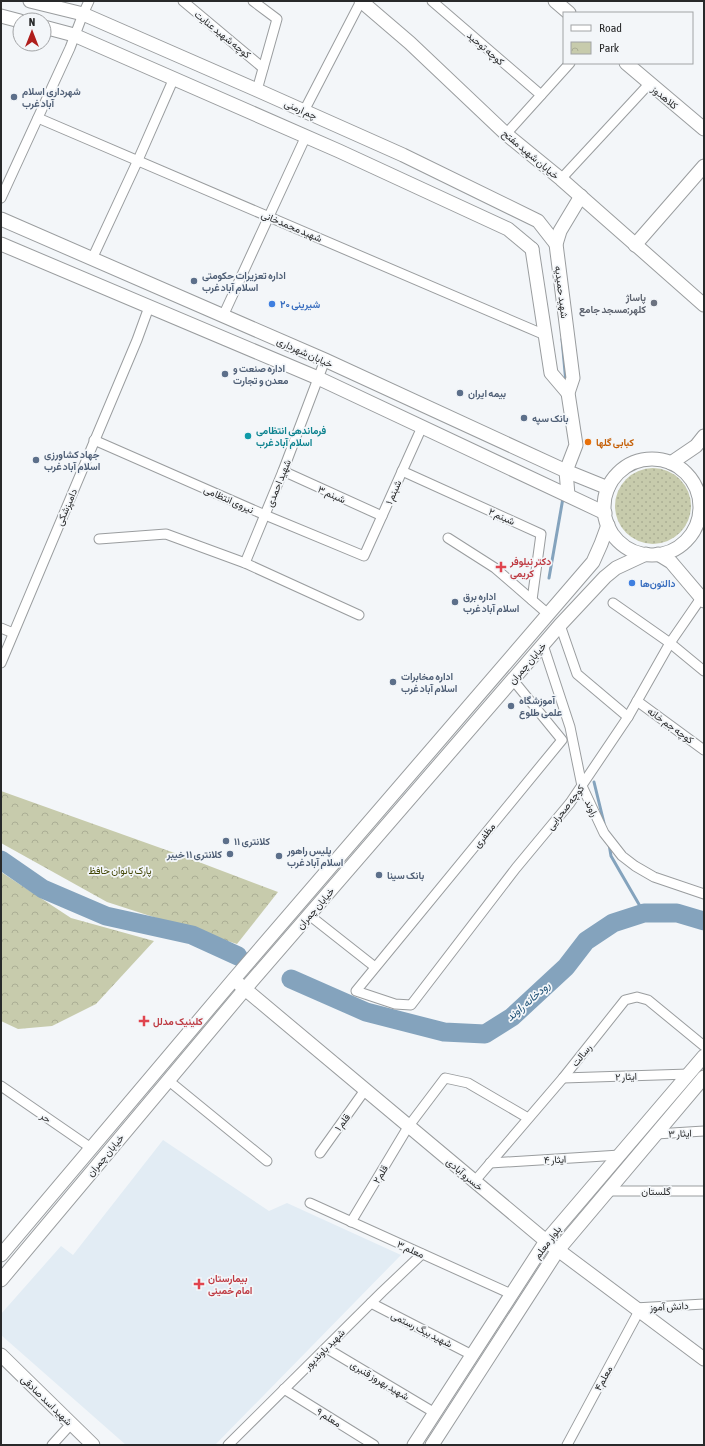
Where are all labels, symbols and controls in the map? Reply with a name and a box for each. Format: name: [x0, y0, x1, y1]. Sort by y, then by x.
street label: کوچه شهید عنایت: [191, 8, 253, 62]
north arrow: [12, 12, 52, 52]
legend: [563, 12, 693, 64]
text: N: [29, 16, 35, 28]
text: Road: [599, 21, 622, 35]
street label: کوچه توحید: [464, 29, 507, 69]
text: Park: [599, 41, 620, 55]
street label: کلاهدوز: [648, 83, 680, 113]
place label: شهرداری اسلام آباد غرب: [22, 86, 81, 110]
marker: شهرداری اسلام آباد غرب: [9, 92, 19, 102]
street label: چم ارمنی: [282, 97, 319, 123]
street label: خیابان شهید مفتح: [499, 127, 561, 182]
street label: شهید محمدخانی: [259, 209, 324, 245]
street label: شهید حمیدیه: [552, 265, 570, 319]
place label: اداره تعزیرات حکومتی اسلام آباد غرب: [202, 270, 286, 294]
marker: اداره تعزیرات حکومتی اسلام آباد غرب: [189, 276, 199, 286]
place label: پاساژ کلهر;مسجد جامع: [579, 292, 646, 317]
marker: پاساژ کلهر;مسجد جامع: [649, 298, 659, 308]
marker: شیرینی ۲۰: [267, 299, 277, 309]
place label: شیرینی ۲۰: [280, 299, 320, 311]
street label: خیابان شهرداری: [275, 335, 335, 371]
place label: اداره صنعت و معدن و تجارت: [233, 363, 289, 387]
marker: اداره صنعت و معدن و تجارت: [220, 369, 230, 379]
marker: بیمه ایران: [455, 388, 465, 398]
place label: بیمه ایران: [468, 388, 506, 400]
marker: بانک سپه: [519, 413, 529, 423]
place label: بانک سپه: [532, 413, 569, 426]
place label: فرماندهی انتظامی اسلام آباد غرب: [256, 425, 327, 449]
marker: فرماندهی انتظامی اسلام آباد غرب: [243, 431, 253, 441]
marker: کبابی گلها: [583, 437, 593, 447]
place label: کبابی گلها: [596, 437, 635, 449]
place label: جهاد کشاورزی اسلام آباد غرب: [44, 449, 100, 473]
marker: جهاد کشاورزی اسلام آباد غرب: [31, 455, 41, 465]
street label: شهید احمدی: [264, 458, 294, 509]
street label: شبنم ۱: [383, 478, 405, 506]
street label: نیروی انتظامی: [202, 484, 256, 516]
street label: شبنم ۳: [316, 484, 347, 506]
street label: دامپزشکی: [54, 487, 81, 528]
street label: شبنم ۲: [487, 506, 517, 528]
place label: دکتر نیلوفر کریمی: [509, 556, 551, 580]
marker: دکتر نیلوفر کریمی: [495, 561, 507, 573]
marker: دالتون‌ها: [627, 578, 637, 588]
place label: دالتون‌ها: [640, 578, 675, 590]
place label: اداره برق اسلام آباد غرب: [463, 591, 519, 615]
marker: اداره برق اسلام آباد غرب: [450, 597, 460, 607]
street label: خیابان چمران: [506, 640, 550, 688]
place label: اداره مخابرات اسلام آباد غرب: [401, 671, 457, 695]
marker: اداره مخابرات اسلام آباد غرب: [388, 677, 398, 687]
place label: آموزشگاه علمی طلوع: [519, 695, 562, 720]
marker: آموزشگاه علمی طلوع: [506, 701, 516, 711]
street label: کوچه جم خانه: [644, 705, 696, 748]
street label: کوچه صحرایی: [544, 782, 588, 833]
street label: راوند: [582, 798, 600, 819]
street label: مظفری: [471, 821, 498, 850]
marker: کلانتری ۱۱: [221, 836, 231, 846]
place label: کلانتری ۱۱: [234, 836, 270, 848]
place label: پلیس راهور اسلام آباد غرب: [286, 845, 343, 869]
place label: کلانتری ۱۱ خیبر: [166, 849, 222, 861]
marker: کلانتری ۱۱ خیبر: [225, 849, 235, 859]
marker: پلیس راهور اسلام آباد غرب: [274, 851, 284, 861]
park label: پارک بانوان حافظ: [88, 865, 152, 878]
marker: بانک سینا: [374, 870, 384, 880]
place label: بانک سینا: [387, 870, 424, 882]
street label: خیابان چمران: [294, 885, 338, 933]
water label: رودخانه راوند: [504, 979, 553, 1024]
marker: کلینیک مدلل: [138, 1015, 150, 1027]
place label: کلینیک مدلل: [153, 1016, 203, 1028]
street label: رسالت: [569, 1042, 594, 1069]
street label: ایثار ۲: [615, 1071, 637, 1083]
street label: حر: [37, 1109, 53, 1126]
street label: قلم ۱: [333, 1111, 353, 1134]
street label: ایثار ۳: [668, 1127, 692, 1141]
street label: خیابان چمران: [85, 1132, 128, 1180]
street label: ایثار ۴: [544, 1153, 567, 1167]
street label: خسرو آبادی: [443, 1156, 485, 1194]
street label: قلم۲: [371, 1163, 391, 1186]
street label: گلستان: [641, 1186, 671, 1197]
street label: بلوار معلم: [531, 1224, 564, 1261]
street label: معلم ۳: [395, 1239, 426, 1261]
place label: بیمارستان امام خمینی: [208, 1273, 252, 1297]
marker: بیمارستان امام خمینی: [193, 1278, 205, 1290]
street label: دانش آموز: [648, 1300, 689, 1314]
street label: شهید بیگ رستمی: [389, 1309, 454, 1351]
street label: شهید باوندپور: [301, 1327, 348, 1374]
street label: شهید بهروز قنبری: [348, 1359, 411, 1403]
street label: معلم۴: [592, 1364, 615, 1393]
street label: شهید اسد صادقی: [18, 1373, 75, 1428]
street label: معلم ۹: [314, 1406, 343, 1430]

